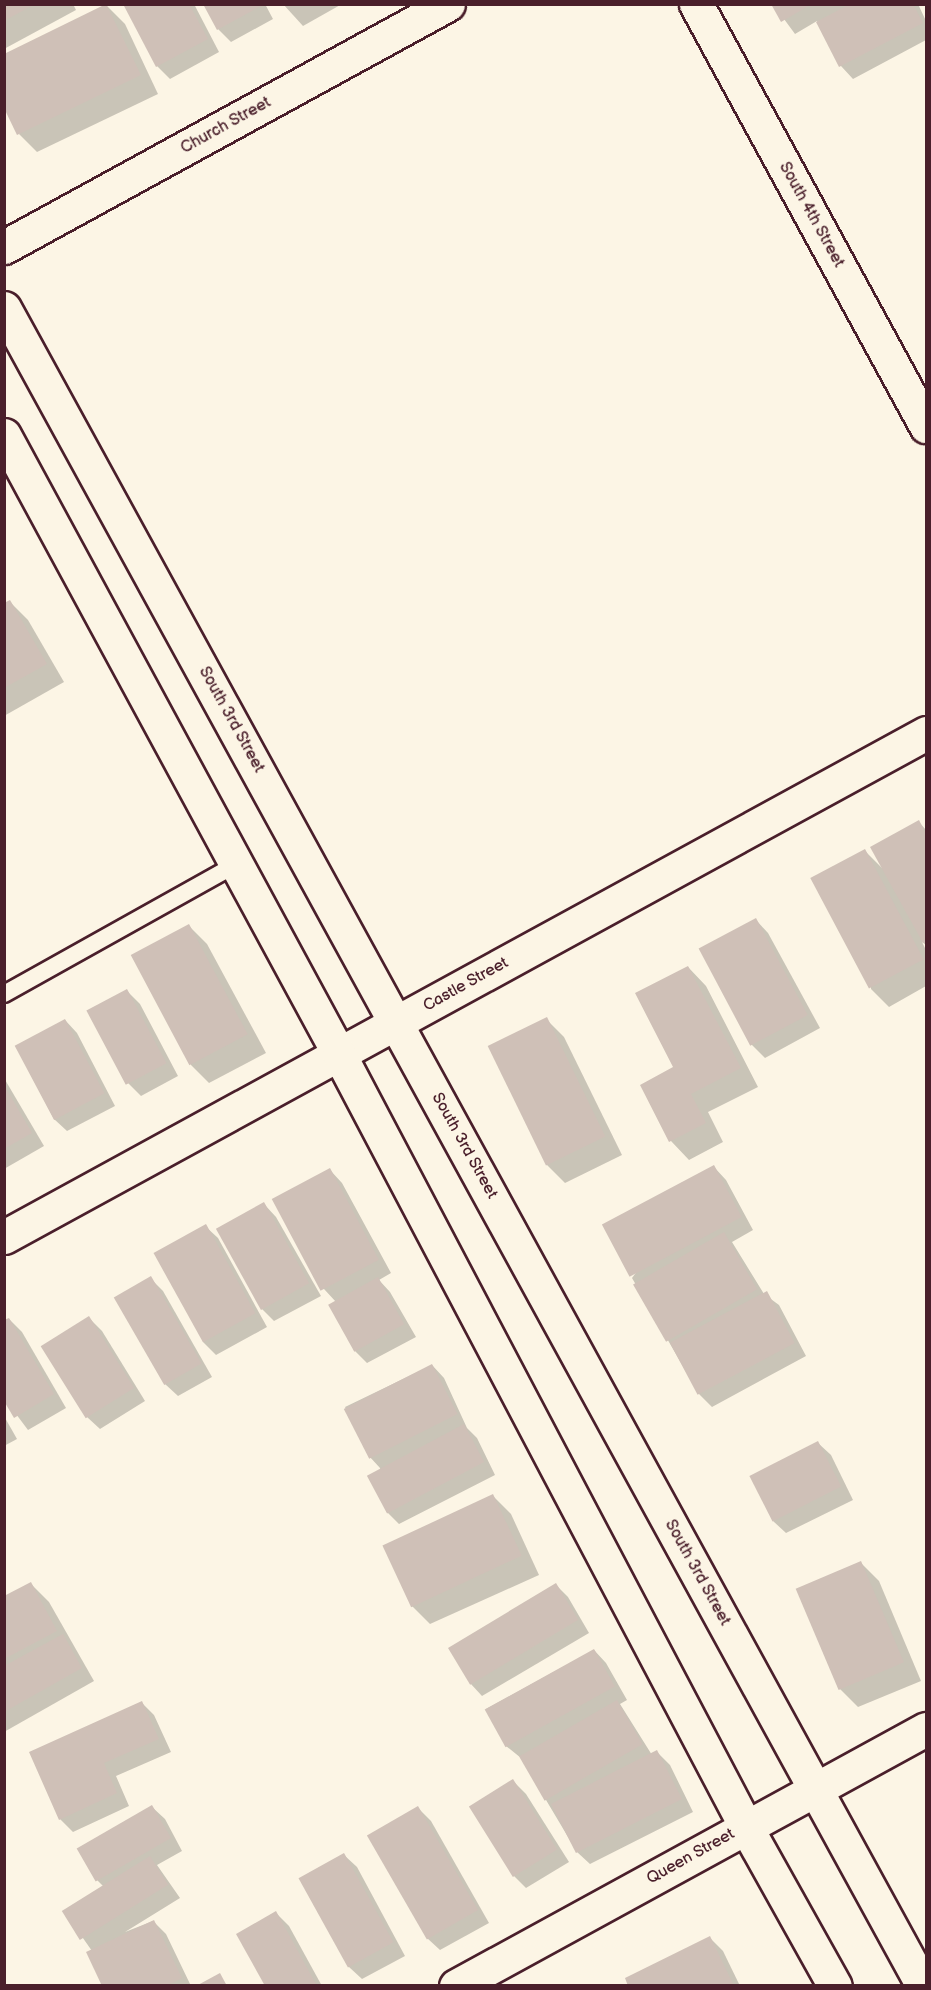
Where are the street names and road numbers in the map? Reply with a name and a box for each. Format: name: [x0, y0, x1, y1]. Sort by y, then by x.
street label: Church Street: [178, 93, 274, 159]
street label: South 4th Street: [774, 159, 848, 271]
street label: South 3rd Street: [194, 664, 268, 776]
street label: Castle Street: [420, 954, 512, 1016]
street label: South 3rd Street: [427, 1090, 501, 1202]
street label: South 3rd Street: [660, 1517, 734, 1629]
street label: Queen Street: [644, 1825, 738, 1889]

